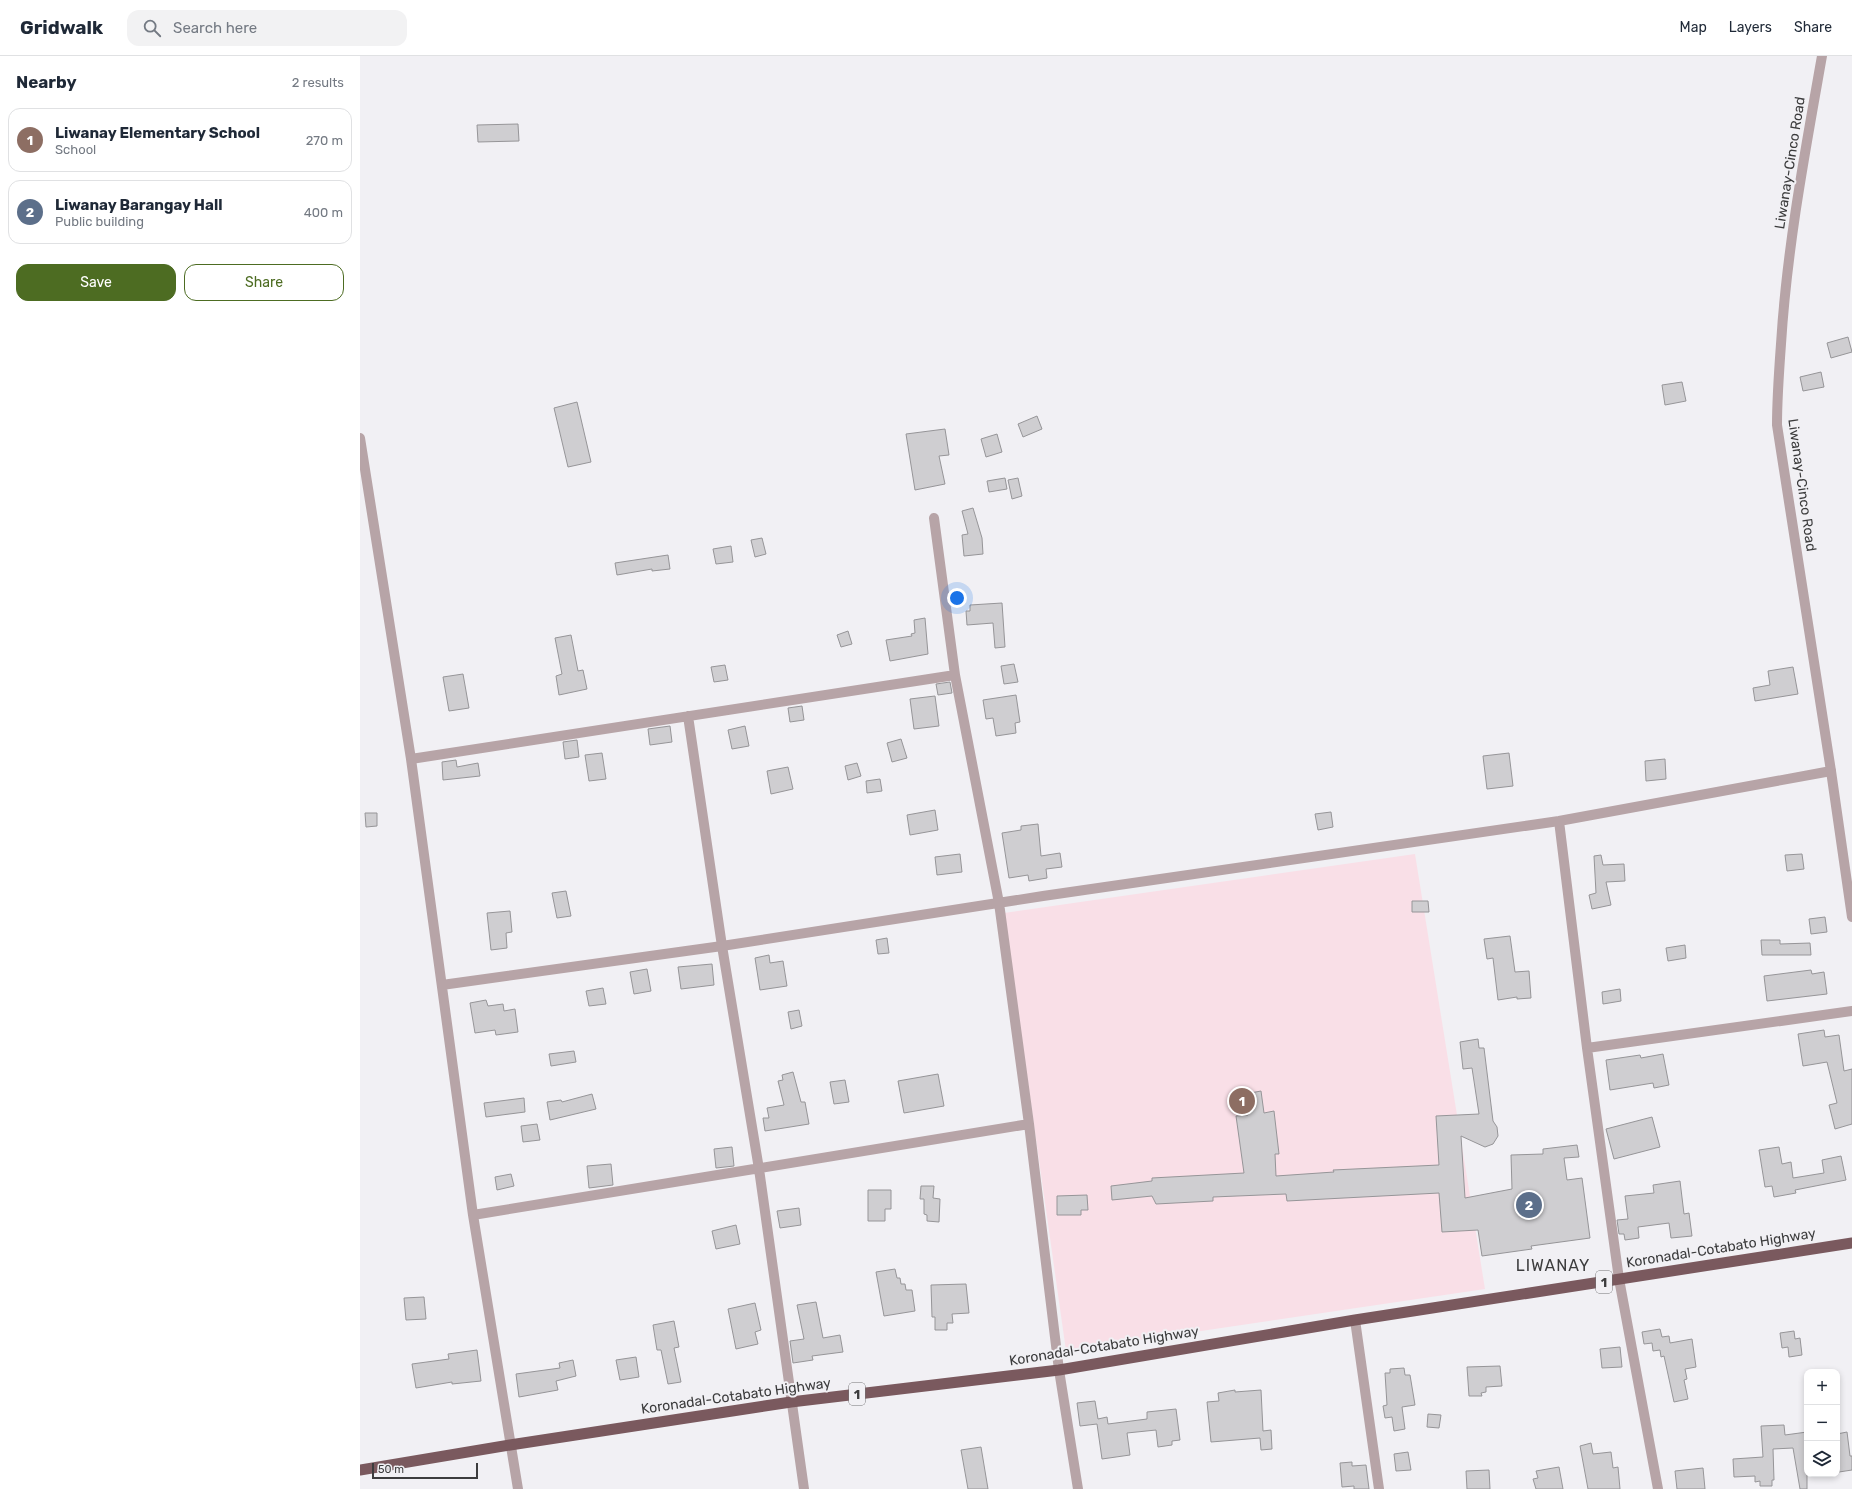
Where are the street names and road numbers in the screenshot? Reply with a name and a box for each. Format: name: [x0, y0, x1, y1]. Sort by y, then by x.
street label: Liwanay-Cinco Road: [1771, 96, 1809, 230]
street label: Liwanay-Cinco Road: [1784, 418, 1820, 552]
street label: Koronadal-Cotabato Highway: [1625, 1225, 1817, 1271]
road number: 1: [1596, 1271, 1612, 1293]
street label: Koronadal-Cotabato Highway: [1008, 1323, 1200, 1369]
street label: Koronadal-Cotabato Highway: [640, 1374, 832, 1418]
road number: 1: [849, 1383, 865, 1405]

